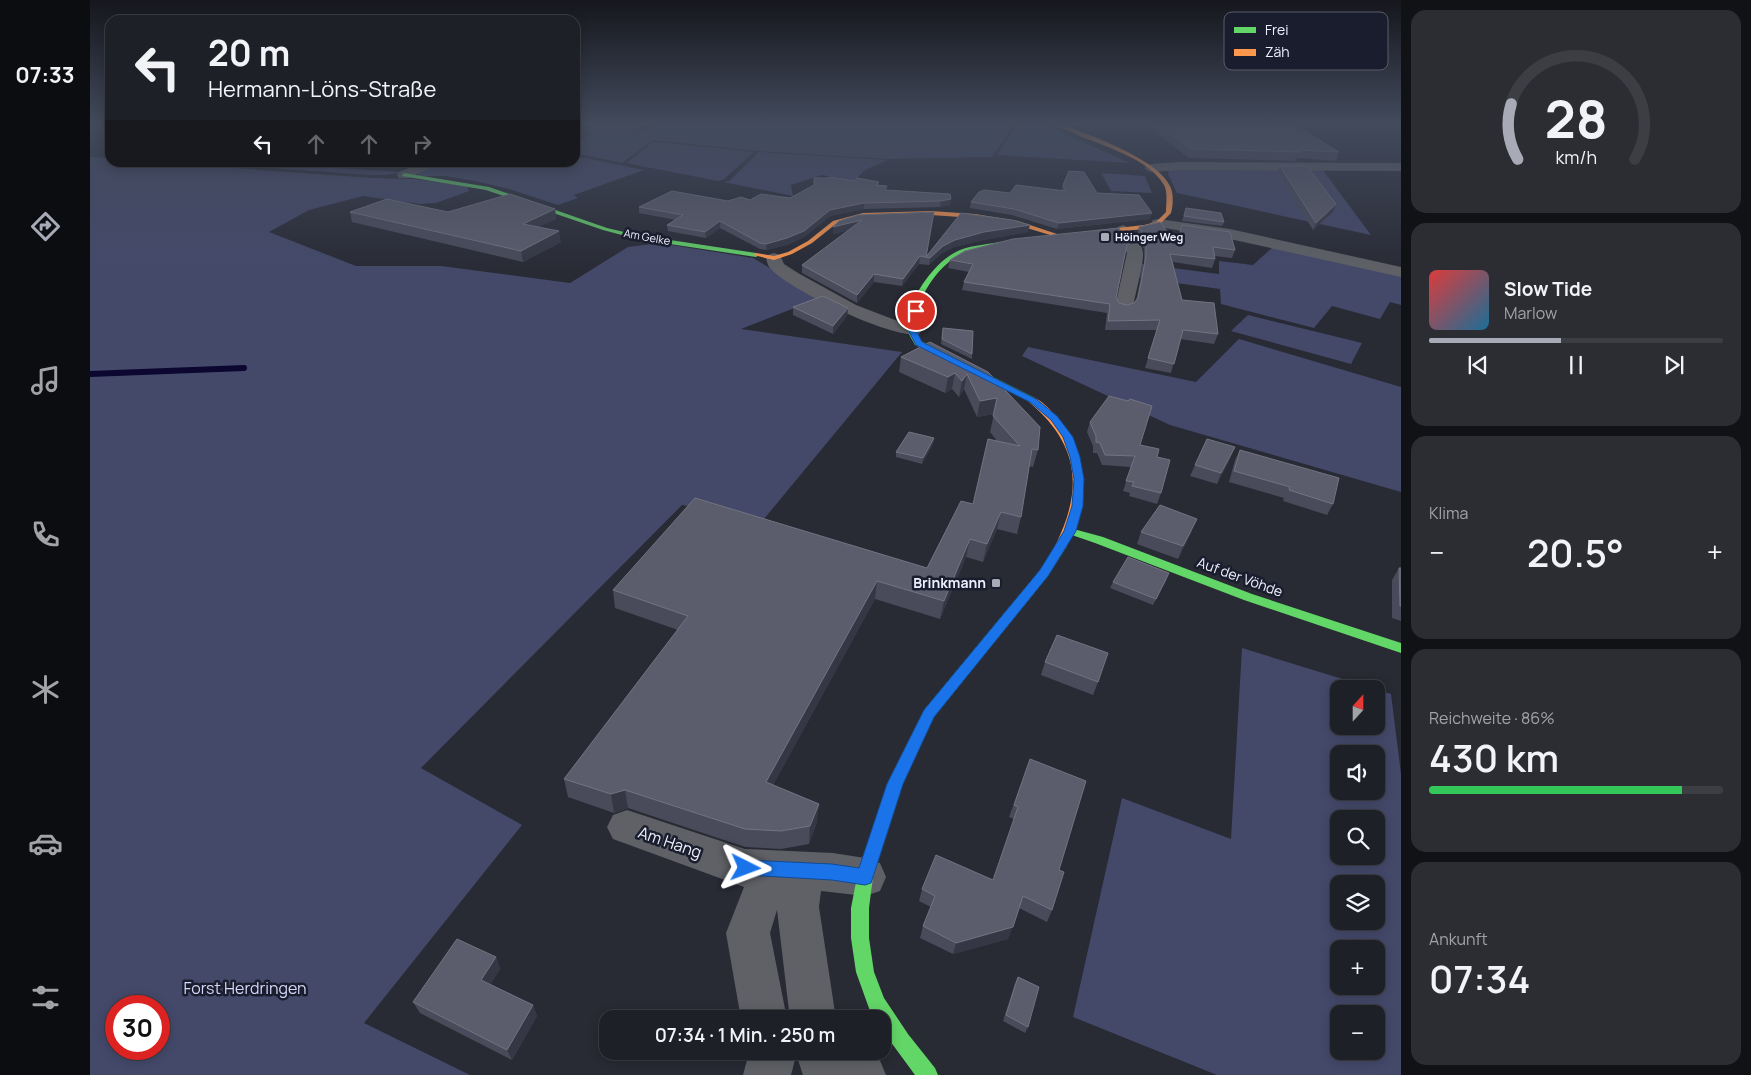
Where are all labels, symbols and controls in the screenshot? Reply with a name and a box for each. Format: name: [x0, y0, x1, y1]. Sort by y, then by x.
legend: [1224, 12, 1388, 70]
text: Frei: [1265, 20, 1288, 39]
text: 20 m: [208, 29, 290, 77]
icon: left: [125, 35, 190, 100]
text: Zäh: [1265, 42, 1290, 61]
text: 07:33: [15, 60, 75, 90]
text: Hermann-Löns-Straße: [208, 74, 436, 104]
text: 28: [1545, 83, 1607, 154]
icon: left: [249, 130, 277, 158]
icon: ahead: [302, 130, 330, 158]
icon: ahead: [355, 130, 383, 158]
icon: right: [408, 130, 436, 158]
text: km/h: [1555, 145, 1597, 169]
icon: directions: [28, 209, 63, 244]
street label: Am Gelke: [623, 225, 672, 248]
place label: Höinger Weg: [1115, 229, 1183, 244]
marker: Höinger Weg: [1099, 231, 1111, 243]
text: Slow Tide: [1504, 276, 1592, 302]
pin: [895, 290, 937, 332]
icon: arrive: [902, 297, 930, 325]
text: Marlow: [1504, 302, 1557, 324]
icon: previous: [1464, 351, 1492, 379]
icon: pause: [1562, 351, 1590, 379]
icon: next: [1660, 351, 1688, 379]
icon: music: [28, 363, 63, 398]
text: Klima: [1429, 502, 1468, 524]
icon: phone: [28, 517, 63, 552]
text: 20.5°: [1527, 526, 1624, 578]
text: −: [1429, 533, 1444, 571]
text: +: [1707, 533, 1723, 571]
street label: Auf der Vöhde: [1195, 552, 1286, 601]
place label: Brinkmann: [913, 573, 986, 592]
marker: Brinkmann: [990, 577, 1002, 589]
icon: climate: [28, 672, 63, 707]
north arrow: [1330, 680, 1385, 735]
map controls: [1330, 680, 1385, 1060]
text: Reichweite · 86%: [1429, 707, 1555, 729]
text: 430 km: [1429, 731, 1559, 783]
button: sound: [1330, 745, 1385, 800]
button: search: [1330, 810, 1385, 865]
street label: Am Hang: [635, 821, 705, 863]
icon: car: [28, 826, 63, 861]
position arrow: [719, 841, 771, 893]
button: layers: [1330, 875, 1385, 930]
text: Ankunft: [1429, 928, 1488, 950]
button: +: [1330, 940, 1385, 995]
text: 07:34: [1429, 952, 1530, 1004]
park label: Forst Herdringen: [183, 977, 307, 999]
icon: filters: [28, 980, 63, 1015]
speed limit sign: 30: [105, 995, 170, 1060]
button: −: [1330, 1005, 1385, 1060]
text: 07:34 · 1 Min. · 250 m: [655, 1022, 835, 1048]

